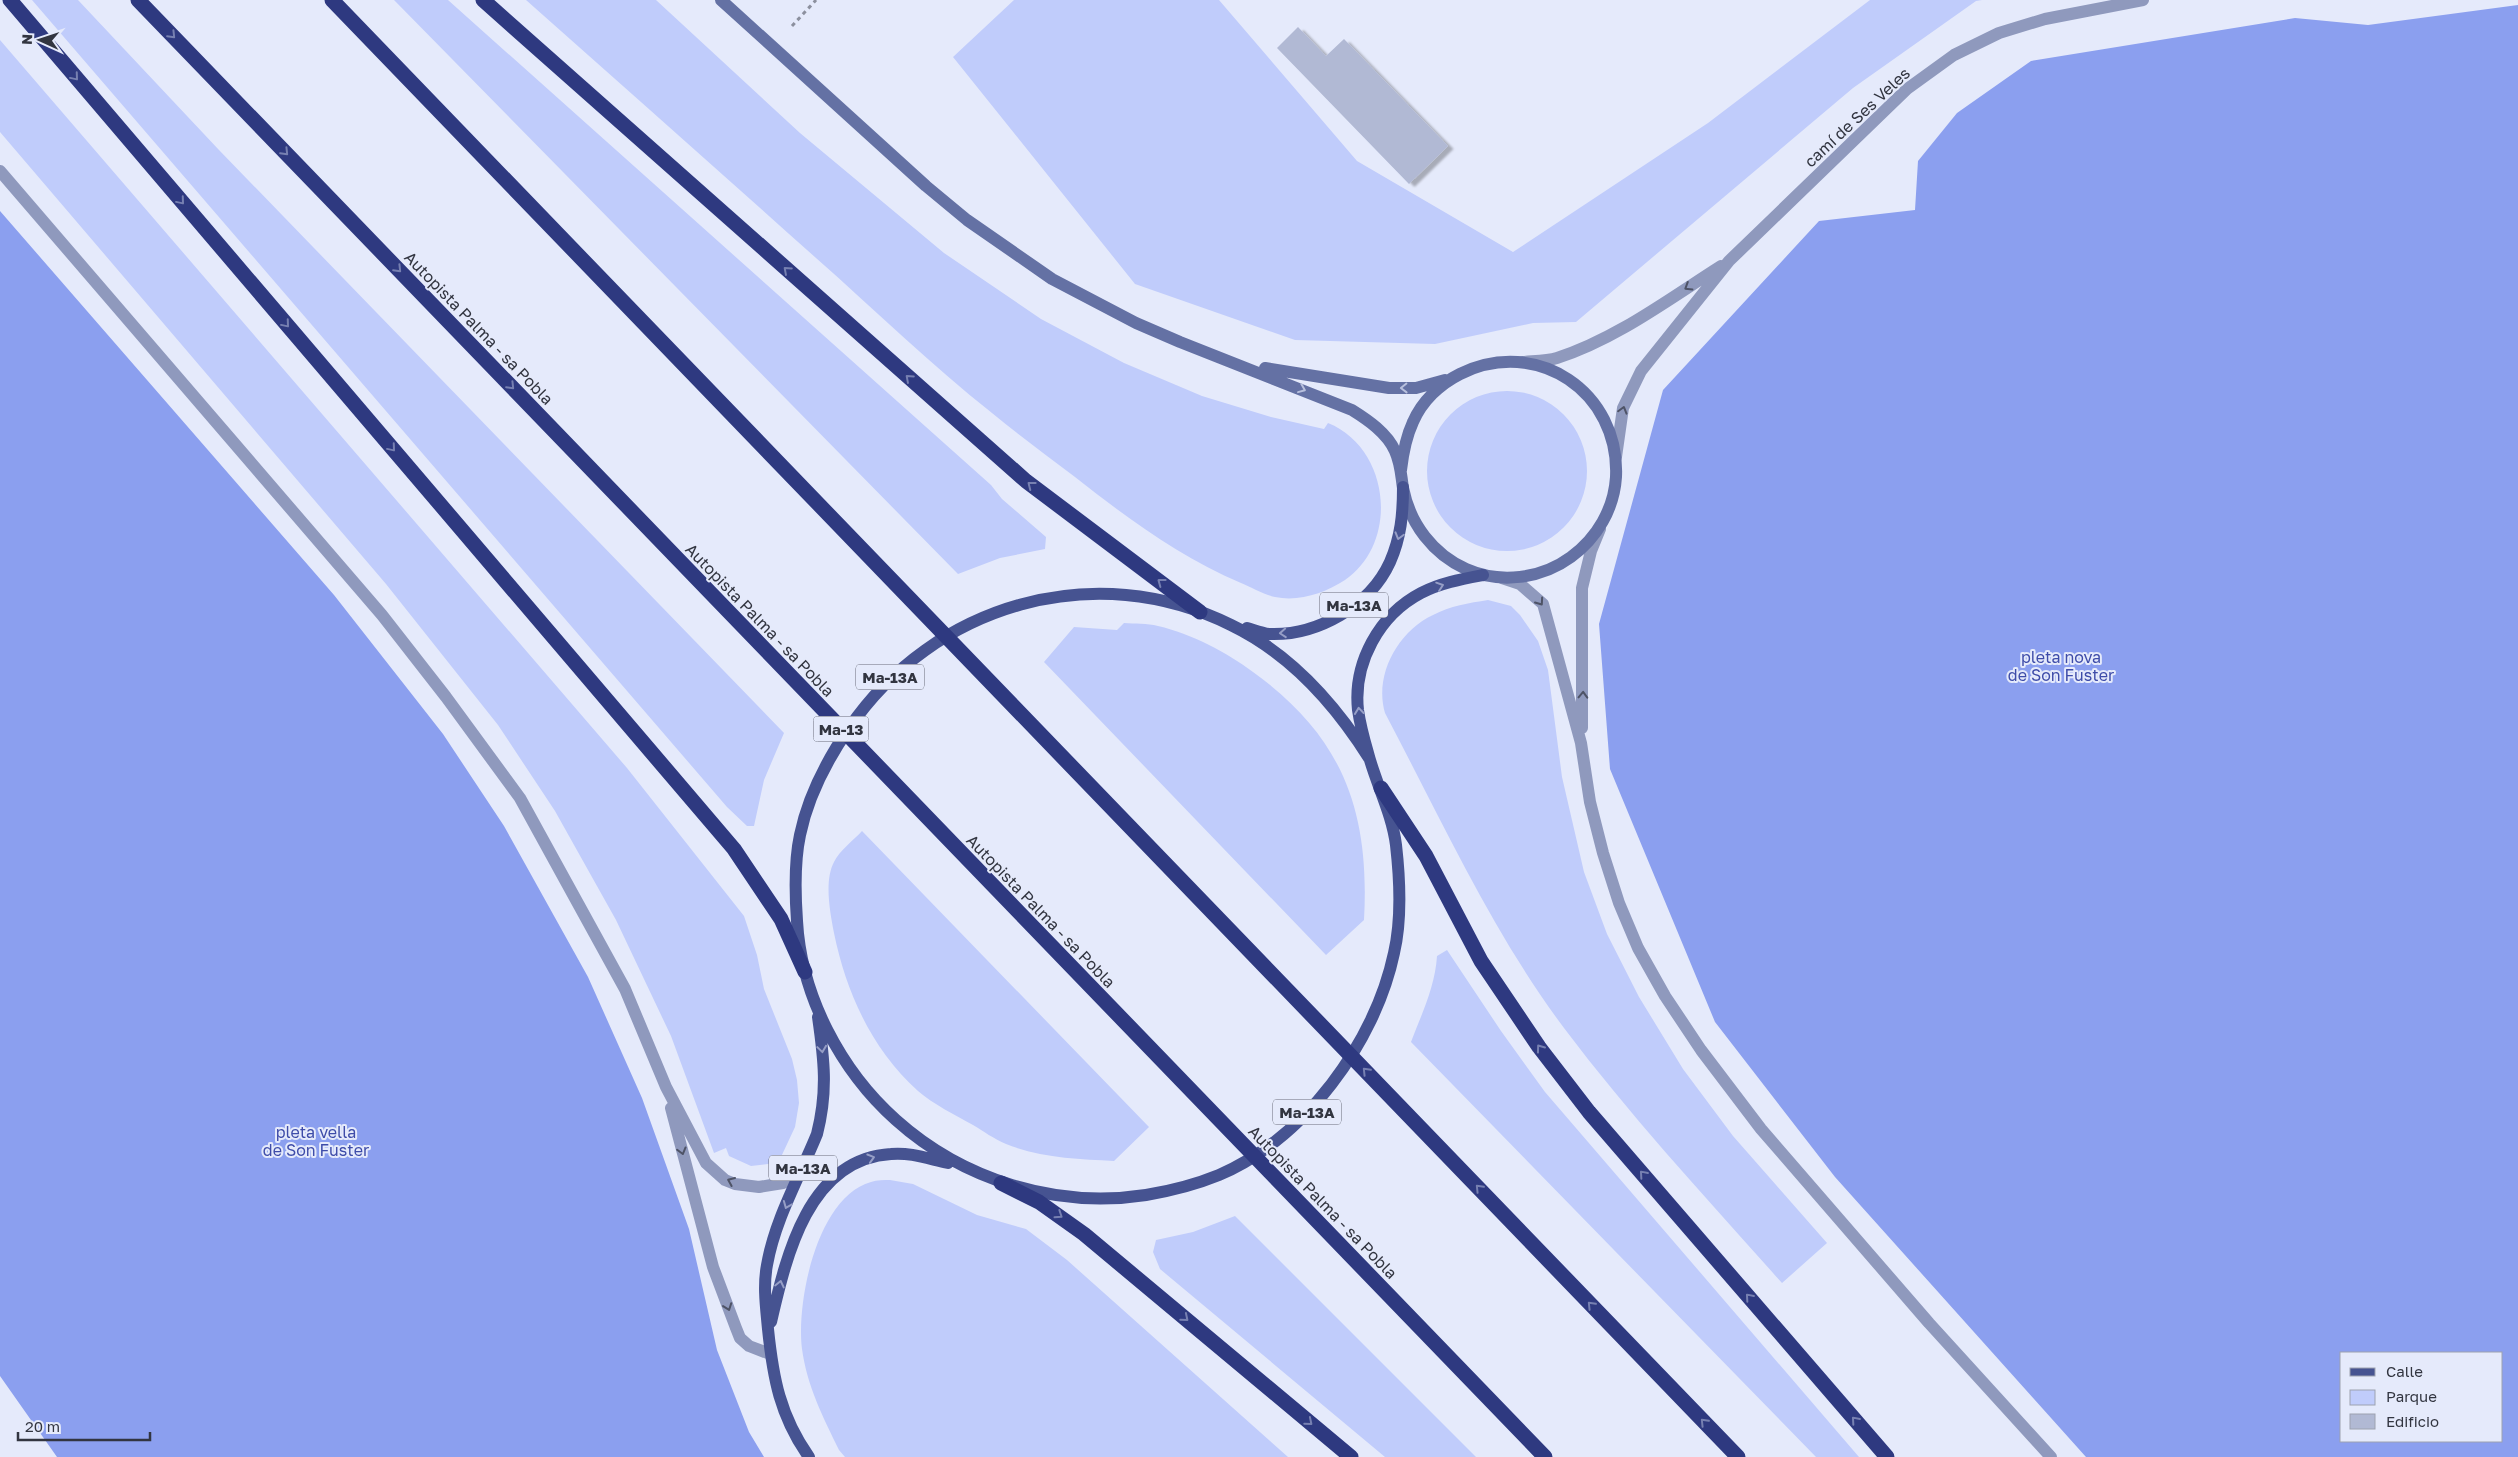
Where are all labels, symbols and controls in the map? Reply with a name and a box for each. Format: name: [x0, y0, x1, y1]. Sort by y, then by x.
north arrow: [15, 15, 65, 65]
one-way arrow: [166, 29, 175, 38]
text: N: [18, 34, 35, 45]
street label: camí de Ses Veles: [1800, 63, 1914, 171]
one-way arrow: [70, 71, 78, 80]
one-way arrow: [279, 146, 288, 155]
one-way arrow: [175, 195, 184, 204]
street label: Autopista Palma - sa Pobla: [400, 247, 558, 409]
one-way arrow: [392, 263, 401, 272]
one-way arrow: [784, 267, 793, 276]
one-way arrow: [1685, 280, 1694, 290]
one-way arrow: [281, 319, 290, 328]
one-way arrow: [905, 374, 914, 383]
one-way arrow: [505, 380, 514, 389]
one-way arrow: [1297, 383, 1306, 393]
one-way arrow: [1400, 383, 1408, 393]
one-way arrow: [1618, 406, 1628, 414]
one-way arrow: [386, 442, 395, 451]
one-way arrow: [1027, 482, 1037, 491]
one-way arrow: [1394, 531, 1404, 539]
street label: Autopista Palma - sa Pobla: [681, 539, 839, 701]
one-way arrow: [1158, 580, 1167, 588]
one-way arrow: [1436, 581, 1444, 591]
road number: Ma-13A: [1320, 592, 1388, 618]
one-way arrow: [1534, 596, 1543, 606]
one-way arrow: [1278, 628, 1286, 639]
park label: pleta nova de Son Fuster: [2008, 647, 2114, 685]
road number: Ma-13A: [856, 664, 924, 690]
one-way arrow: [1578, 690, 1588, 698]
one-way arrow: [1354, 707, 1365, 715]
road number: Ma-13: [814, 716, 868, 742]
street label: Autopista Palma - sa Pobla: [962, 830, 1120, 992]
one-way arrow: [1537, 1044, 1546, 1054]
one-way arrow: [817, 1045, 827, 1054]
one-way arrow: [1363, 1068, 1372, 1077]
road number: Ma-13A: [1273, 1100, 1341, 1124]
street label: Autopista Palma - sa Pobla: [1244, 1121, 1402, 1283]
park label: pleta vella de Son Fuster: [263, 1122, 369, 1160]
one-way arrow: [677, 1146, 687, 1154]
one-way arrow: [866, 1154, 874, 1164]
road number: Ma-13A: [769, 1156, 837, 1180]
one-way arrow: [1640, 1171, 1649, 1180]
one-way arrow: [727, 1177, 736, 1188]
one-way arrow: [1476, 1185, 1485, 1194]
one-way arrow: [783, 1200, 793, 1209]
one-way arrow: [1053, 1209, 1062, 1218]
one-way arrow: [774, 1279, 785, 1288]
one-way arrow: [1746, 1294, 1755, 1303]
one-way arrow: [722, 1302, 732, 1310]
one-way arrow: [1588, 1302, 1597, 1311]
one-way arrow: [1179, 1312, 1188, 1321]
legend: [2340, 1352, 2503, 1442]
text: Calle: [2386, 1362, 2423, 1380]
text: Parque: [2386, 1387, 2437, 1405]
scale bar: [18, 1410, 150, 1442]
text: Edificio: [2386, 1412, 2439, 1430]
one-way arrow: [1304, 1416, 1313, 1425]
text: 20 m: [25, 1417, 60, 1435]
one-way arrow: [1852, 1417, 1861, 1426]
one-way arrow: [1701, 1419, 1710, 1428]

